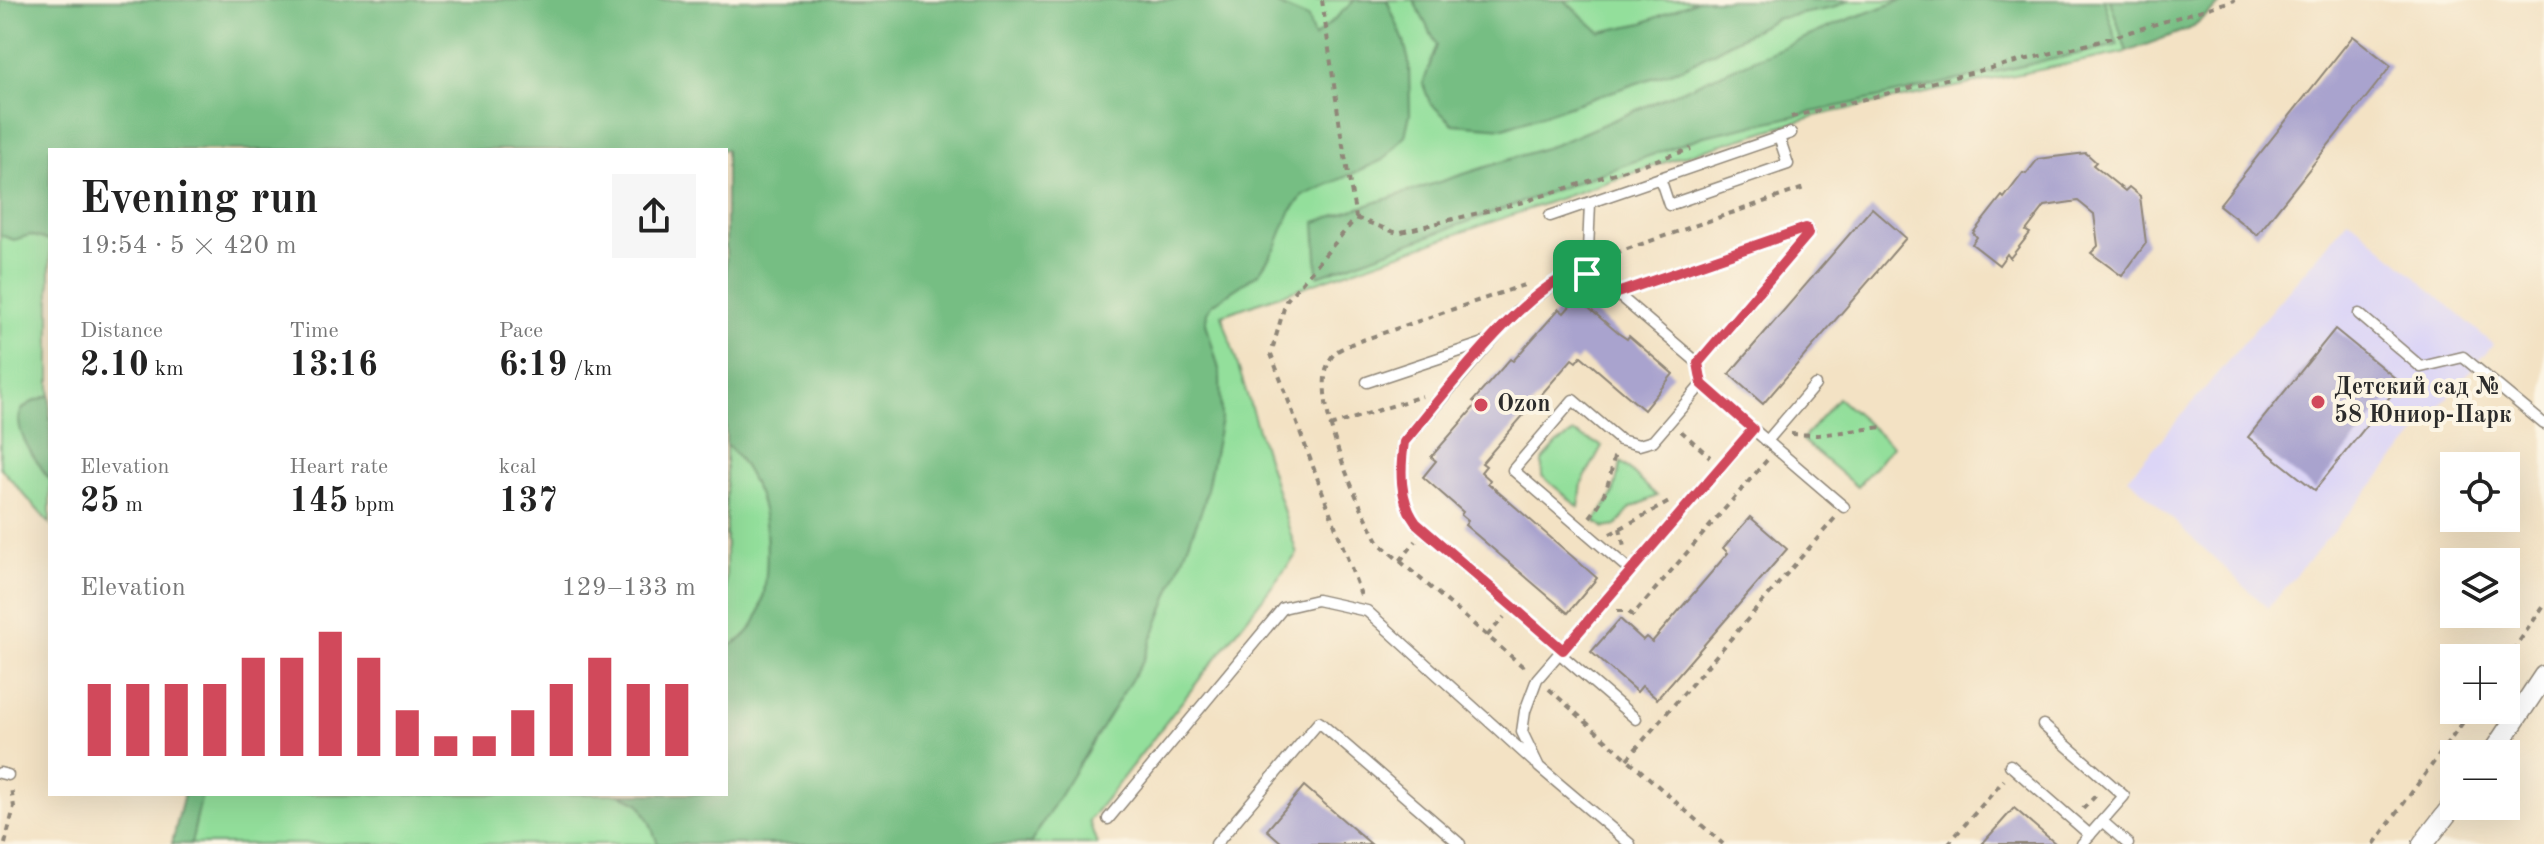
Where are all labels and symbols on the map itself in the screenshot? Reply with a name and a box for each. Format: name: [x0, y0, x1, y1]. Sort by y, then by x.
pin: [1553, 240, 1621, 308]
place label: Детский сад № 58 Юниор-Парк: [2334, 376, 2512, 428]
place label: Ozon: [1497, 393, 1551, 417]
marker: Детский сад № 58 Юниор-Парк: [2309, 393, 2327, 411]
marker: Ozon: [1472, 396, 1490, 414]

